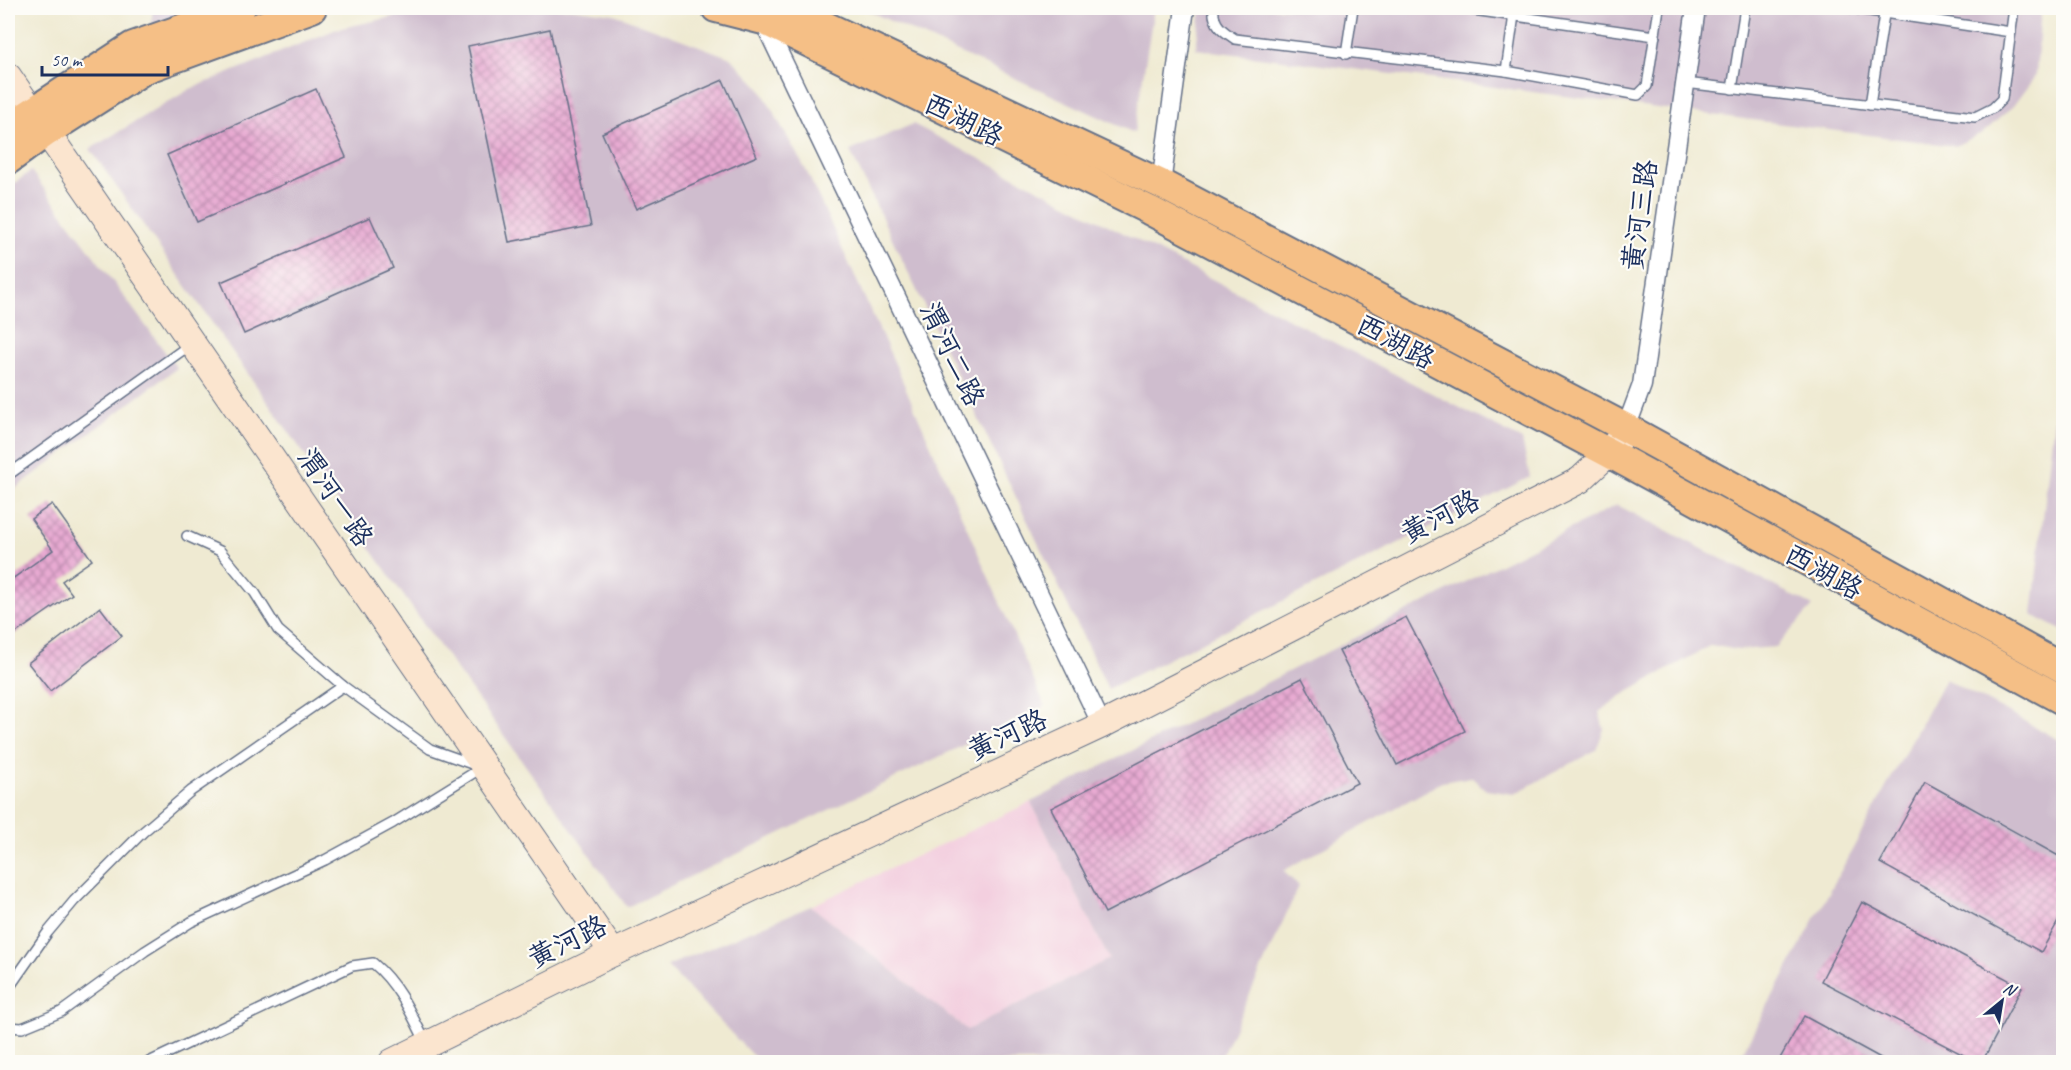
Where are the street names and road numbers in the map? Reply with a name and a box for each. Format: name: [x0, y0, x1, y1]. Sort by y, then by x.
street label: 西湖路: [918, 85, 1009, 154]
street label: 黄河三路: [1614, 157, 1665, 273]
street label: 渭河二路: [912, 296, 993, 412]
street label: 西湖路: [1350, 306, 1441, 377]
street label: 渭河一路: [290, 441, 381, 553]
street label: 黄河路: [1395, 482, 1486, 551]
street label: 西湖路: [1779, 536, 1869, 607]
street label: 黄河路: [962, 701, 1053, 768]
street label: 黄河路: [522, 907, 613, 976]

